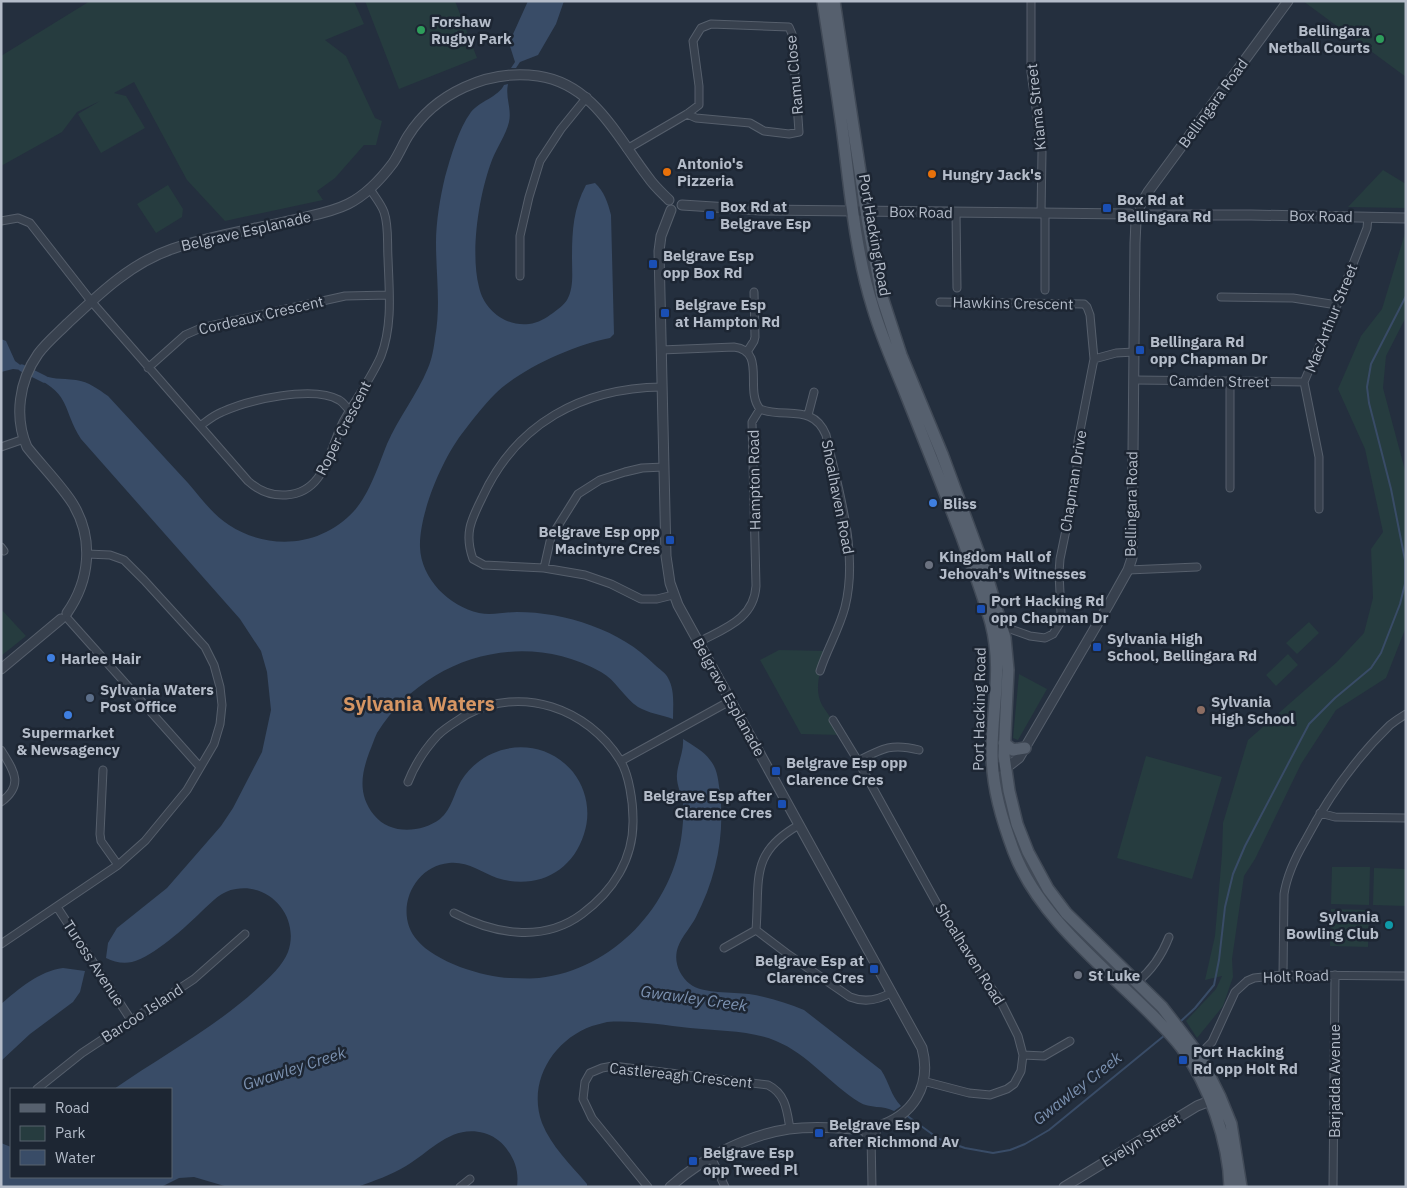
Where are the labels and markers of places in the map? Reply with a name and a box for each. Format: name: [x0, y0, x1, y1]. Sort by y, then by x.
place label: Forshaw Rugby Park: [431, 12, 512, 48]
place label: Bellingara Netball Courts: [1268, 21, 1370, 57]
marker: Forshaw Rugby Park: [415, 24, 427, 36]
marker: Bellingara Netball Courts: [1374, 33, 1386, 45]
place label: Antonio's Pizzeria: [677, 154, 744, 190]
place label: Hungry Jack's: [942, 165, 1042, 184]
marker: Antonio's Pizzeria: [661, 166, 673, 178]
marker: Hungry Jack's: [926, 168, 938, 180]
place label: Box Rd at Bellingara Rd: [1117, 190, 1211, 226]
place label: Box Rd at Belgrave Esp: [720, 197, 811, 233]
marker: Box Rd at Bellingara Rd: [1101, 202, 1113, 214]
marker: Box Rd at Belgrave Esp: [704, 209, 716, 221]
place label: Belgrave Esp opp Box Rd: [663, 246, 754, 282]
marker: Belgrave Esp opp Box Rd: [647, 258, 659, 270]
place label: Belgrave Esp at Hampton Rd: [675, 295, 780, 331]
marker: Belgrave Esp at Hampton Rd: [659, 307, 671, 319]
place label: Bellingara Rd opp Chapman Dr: [1150, 332, 1268, 368]
marker: Bellingara Rd opp Chapman Dr: [1134, 344, 1146, 356]
place label: Bliss: [943, 494, 977, 513]
marker: Bliss: [927, 497, 939, 509]
place label: Belgrave Esp opp Macintyre Cres: [539, 522, 660, 558]
marker: Belgrave Esp opp Macintyre Cres: [664, 534, 676, 546]
place label: Kingdom Hall of Jehovah's Witnesses: [939, 547, 1087, 583]
marker: Kingdom Hall of Jehovah's Witnesses: [923, 559, 935, 571]
place label: Port Hacking Rd opp Chapman Dr: [991, 591, 1109, 627]
marker: Port Hacking Rd opp Chapman Dr: [975, 603, 987, 615]
place label: Sylvania High School, Bellingara Rd: [1107, 629, 1257, 665]
marker: Sylvania High School, Bellingara Rd: [1091, 641, 1103, 653]
place label: Harlee Hair: [61, 649, 141, 668]
marker: Harlee Hair: [45, 652, 57, 664]
place label: Sylvania Waters Post Office: [100, 680, 214, 716]
marker: Sylvania Waters Post Office: [84, 692, 96, 704]
place label: Sylvania High School: [1211, 692, 1295, 728]
marker: Sylvania High School: [1195, 704, 1207, 716]
marker: Supermarket & Newsagency: [62, 709, 74, 721]
place label: Supermarket & Newsagency: [16, 723, 120, 759]
place label: Belgrave Esp opp Clarence Cres: [786, 753, 907, 789]
marker: Belgrave Esp opp Clarence Cres: [770, 765, 782, 777]
place label: Belgrave Esp after Clarence Cres: [643, 786, 772, 822]
marker: Belgrave Esp after Clarence Cres: [776, 798, 788, 810]
place label: Sylvania Bowling Club: [1286, 907, 1379, 943]
marker: Sylvania Bowling Club: [1383, 919, 1395, 931]
place label: Belgrave Esp at Clarence Cres: [755, 951, 864, 987]
marker: Belgrave Esp at Clarence Cres: [868, 963, 880, 975]
place label: St Luke: [1088, 966, 1140, 985]
marker: St Luke: [1072, 969, 1084, 981]
place label: Port Hacking Rd opp Holt Rd: [1193, 1042, 1298, 1078]
marker: Port Hacking Rd opp Holt Rd: [1177, 1054, 1189, 1066]
place label: Belgrave Esp after Richmond Av: [829, 1115, 959, 1151]
marker: Belgrave Esp after Richmond Av: [813, 1127, 825, 1139]
place label: Belgrave Esp opp Tweed Pl: [703, 1143, 798, 1179]
marker: Belgrave Esp opp Tweed Pl: [687, 1155, 699, 1167]

